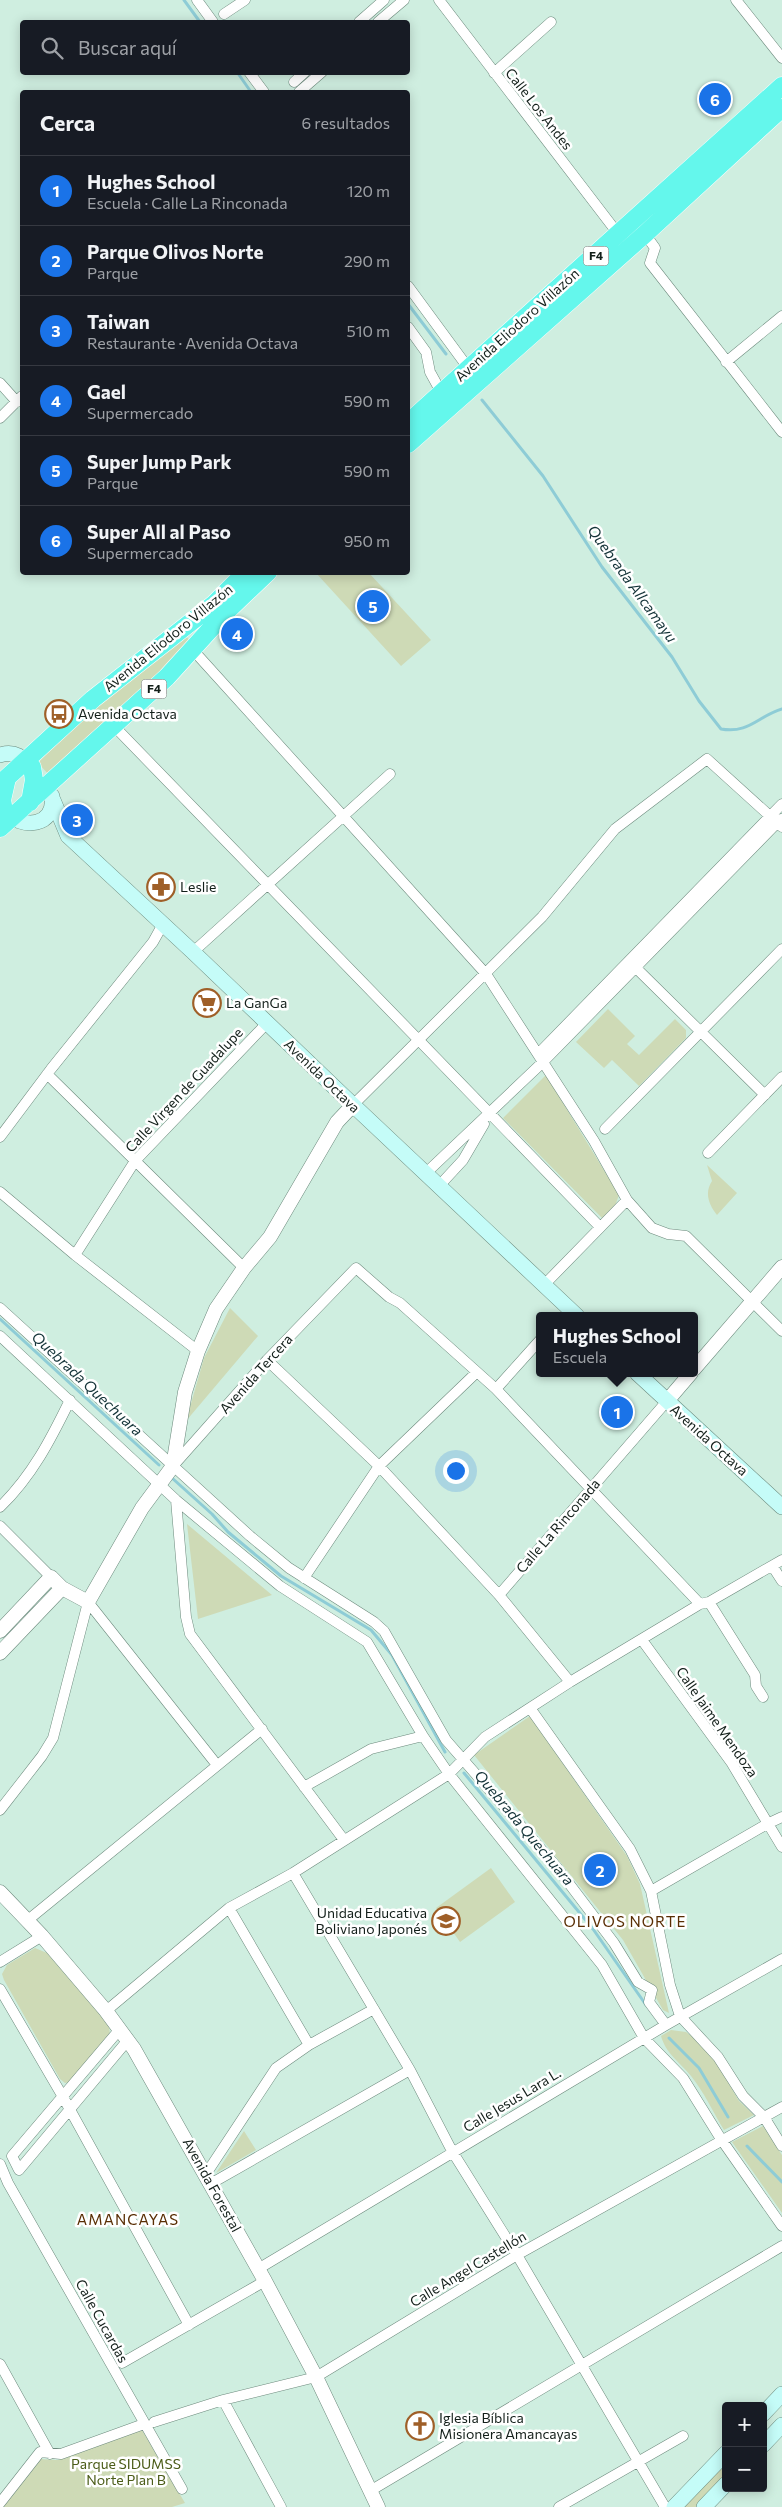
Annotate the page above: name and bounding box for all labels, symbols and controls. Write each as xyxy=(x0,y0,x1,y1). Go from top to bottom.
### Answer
search box xyxy=(20,20,410,75)
icon: search xyxy=(38,34,66,62)
text: Buscar aquí xyxy=(78,36,177,59)
street label: Calle Los Andes xyxy=(502,64,577,153)
pin: 6 xyxy=(699,80,731,118)
text: Cerca xyxy=(40,110,95,135)
text: 6 resultados xyxy=(302,113,390,132)
text: Hughes School xyxy=(87,170,216,193)
text: 1 xyxy=(52,181,60,200)
text: 120 m xyxy=(347,181,390,200)
text: Escuela · Calle La Rinconada xyxy=(87,193,288,212)
text: Parque Olivos Norte xyxy=(87,240,263,263)
road number: F4 xyxy=(584,247,608,266)
text: 2 xyxy=(51,251,61,270)
text: 290 m xyxy=(344,251,390,270)
text: Parque xyxy=(87,263,138,282)
street label: Avenida Eliodoro Villazón xyxy=(451,265,582,385)
text: Taiwan xyxy=(87,310,150,333)
text: 3 xyxy=(51,321,61,340)
text: 510 m xyxy=(347,321,390,340)
text: Restaurante · Avenida Octava xyxy=(87,333,298,352)
text: Gael xyxy=(87,380,126,403)
text: 4 xyxy=(51,391,61,410)
text: 590 m xyxy=(344,391,390,410)
text: Supermercado xyxy=(87,403,193,422)
text: Super Jump Park xyxy=(87,450,231,473)
text: 5 xyxy=(51,461,61,480)
text: 590 m xyxy=(344,461,390,480)
text: Parque xyxy=(87,473,138,492)
text: Super All al Paso xyxy=(87,520,231,543)
water label: Quebrada Allcamayu xyxy=(584,521,682,646)
text: 6 xyxy=(51,531,61,550)
text: 950 m xyxy=(344,531,390,550)
text: Supermercado xyxy=(87,543,193,562)
street label: Avenida Eliodoro Villazón xyxy=(100,580,236,695)
pin: 5 xyxy=(357,587,389,625)
pin: 4 xyxy=(221,615,253,653)
road number: F4 xyxy=(142,680,166,699)
bus stop icon: Avenida Octava xyxy=(44,699,74,729)
place label: Avenida Octava xyxy=(78,705,177,722)
pin: 3 xyxy=(61,801,93,839)
pharmacy icon: Leslie xyxy=(146,872,176,902)
place label: Leslie xyxy=(180,878,216,895)
supermarket icon: La GanGa xyxy=(192,988,222,1018)
place label: La GanGa xyxy=(226,994,287,1011)
street label: Calle Virgen de Guadalupe xyxy=(121,1024,246,1156)
street label: Avenida Octava xyxy=(281,1035,364,1116)
popup xyxy=(536,1312,698,1377)
text: Hughes School xyxy=(553,1324,681,1347)
water label: Quebrada Quechuara xyxy=(29,1327,147,1439)
street label: Avenida Tercera xyxy=(216,1330,296,1417)
text: Escuela xyxy=(553,1347,607,1366)
pin: 1 xyxy=(601,1393,633,1431)
street label: Avenida Octava xyxy=(667,1400,752,1479)
your location xyxy=(443,1458,469,1484)
street label: Calle La Rinconada xyxy=(512,1475,603,1576)
street label: Calle Jaime Mendoza xyxy=(673,1663,762,1780)
water label: Quebrada Quechuara xyxy=(471,1766,578,1889)
pin: 2 xyxy=(584,1851,616,1889)
place label: Unidad Educativa Boliviano Japonés xyxy=(315,1904,427,1937)
school or university icon: Unidad Educativa Boliviano Japonés xyxy=(431,1906,461,1936)
district label: OLIVOS NORTE xyxy=(564,1912,686,1930)
street label: Calle Jesus Lara L. xyxy=(460,2064,564,2135)
street label: Avenida Forestal xyxy=(180,2135,245,2235)
district label: AMANCAYAS xyxy=(77,2210,179,2228)
street label: Calle Angel Castellón xyxy=(407,2227,529,2310)
street label: Calle Cucardas xyxy=(72,2276,132,2365)
map controls xyxy=(722,2402,767,2492)
button: + xyxy=(722,2402,767,2447)
place label: Iglesia Bíblica Misionera Amancayas xyxy=(439,2409,577,2442)
church icon: Iglesia Bíblica Misionera Amancayas xyxy=(405,2411,435,2441)
button: − xyxy=(722,2447,767,2492)
park label: Parque SIDUMSS Norte Plan B xyxy=(71,2455,181,2488)

